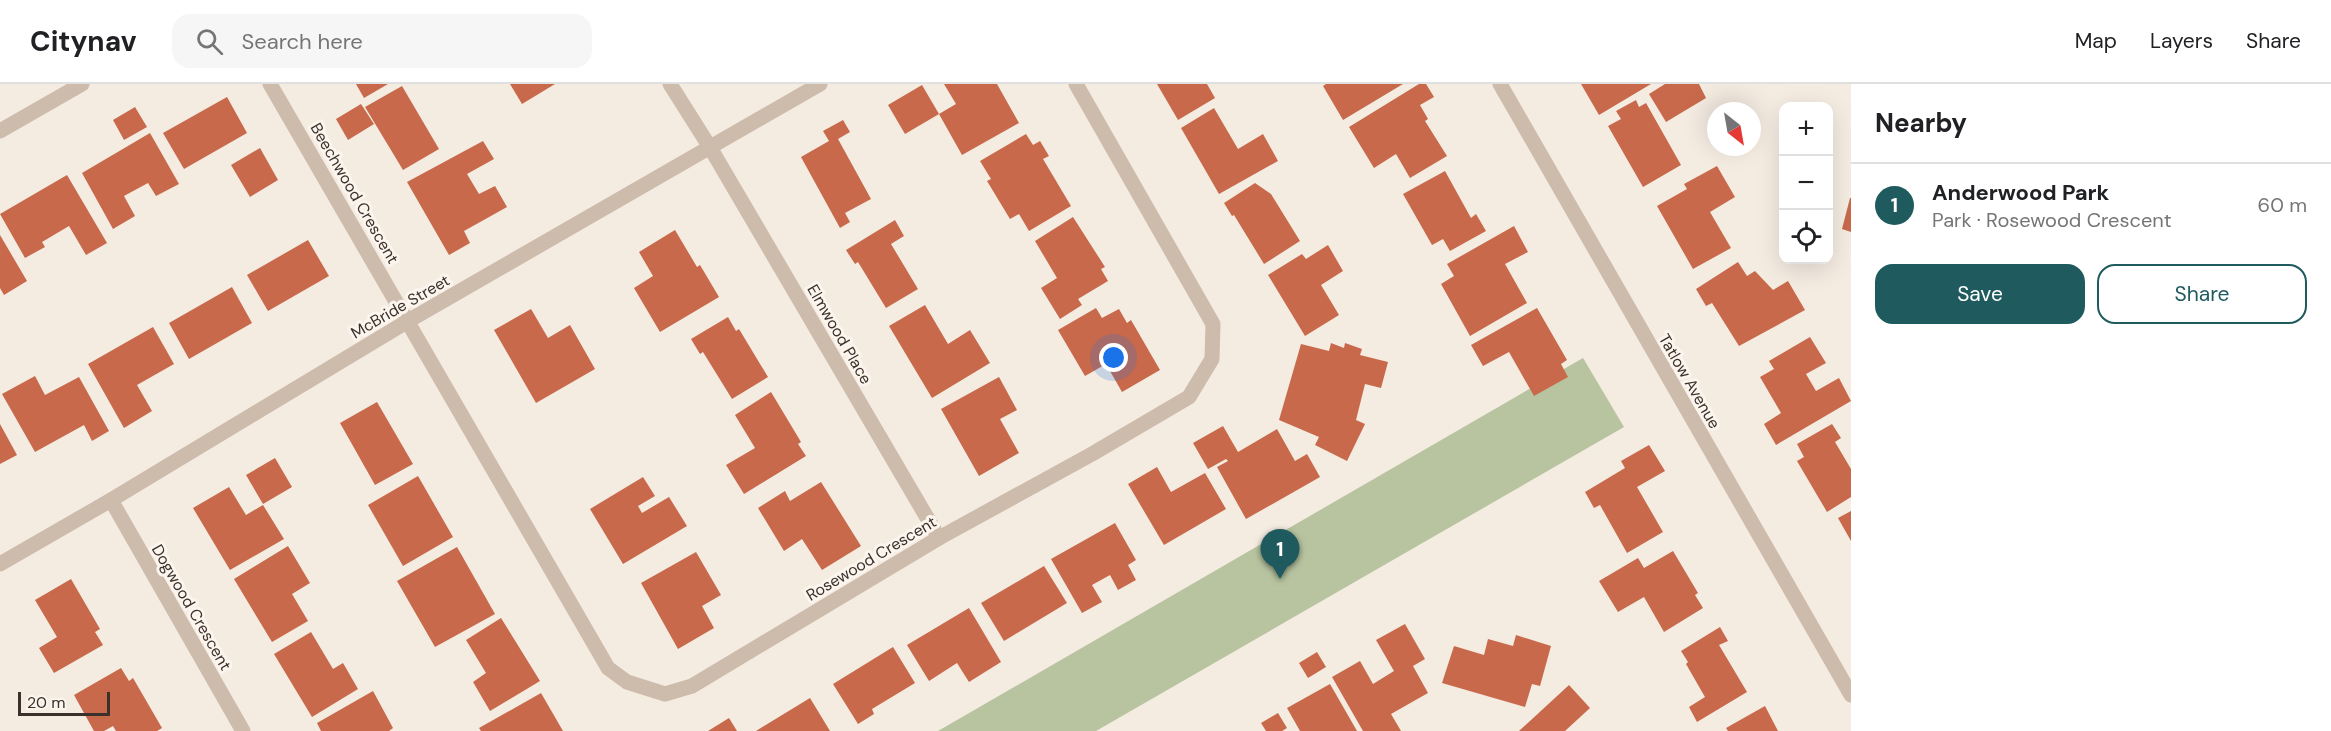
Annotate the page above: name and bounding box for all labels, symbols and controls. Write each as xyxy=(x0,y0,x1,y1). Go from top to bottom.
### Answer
search box xyxy=(172,14,592,68)
text: Citynav xyxy=(30,23,136,60)
icon: search xyxy=(193,25,226,58)
text: Search here xyxy=(241,27,363,56)
text: Map xyxy=(2075,27,2117,55)
text: Layers xyxy=(2150,27,2213,55)
text: Share xyxy=(2246,27,2301,55)
north arrow xyxy=(1707,102,1761,156)
map controls xyxy=(1779,102,1833,264)
button: + xyxy=(1779,102,1833,156)
text: Nearby xyxy=(1875,106,1967,140)
street label: Beechwood Crescent xyxy=(306,119,403,267)
button: − xyxy=(1779,156,1833,210)
text: Anderwood Park xyxy=(1932,178,2109,207)
text: 1 xyxy=(1891,192,1898,218)
text: 60 m xyxy=(2258,192,2307,218)
text: Park · Rosewood Crescent xyxy=(1932,207,2172,233)
button: locate xyxy=(1779,210,1833,264)
button: Save xyxy=(1875,264,2085,324)
button: Share xyxy=(2097,264,2307,324)
street label: McBride Street xyxy=(347,270,453,343)
street label: Elmwood Place xyxy=(803,281,877,388)
street label: Tatlow Avenue xyxy=(1654,330,1725,432)
your location xyxy=(1099,343,1128,372)
street label: Rosewood Crescent xyxy=(802,511,940,606)
pin: 1 xyxy=(1260,530,1300,579)
street label: Dogwood Crescent xyxy=(147,540,236,674)
scale bar xyxy=(18,689,110,716)
text: 20 m xyxy=(27,692,66,713)

